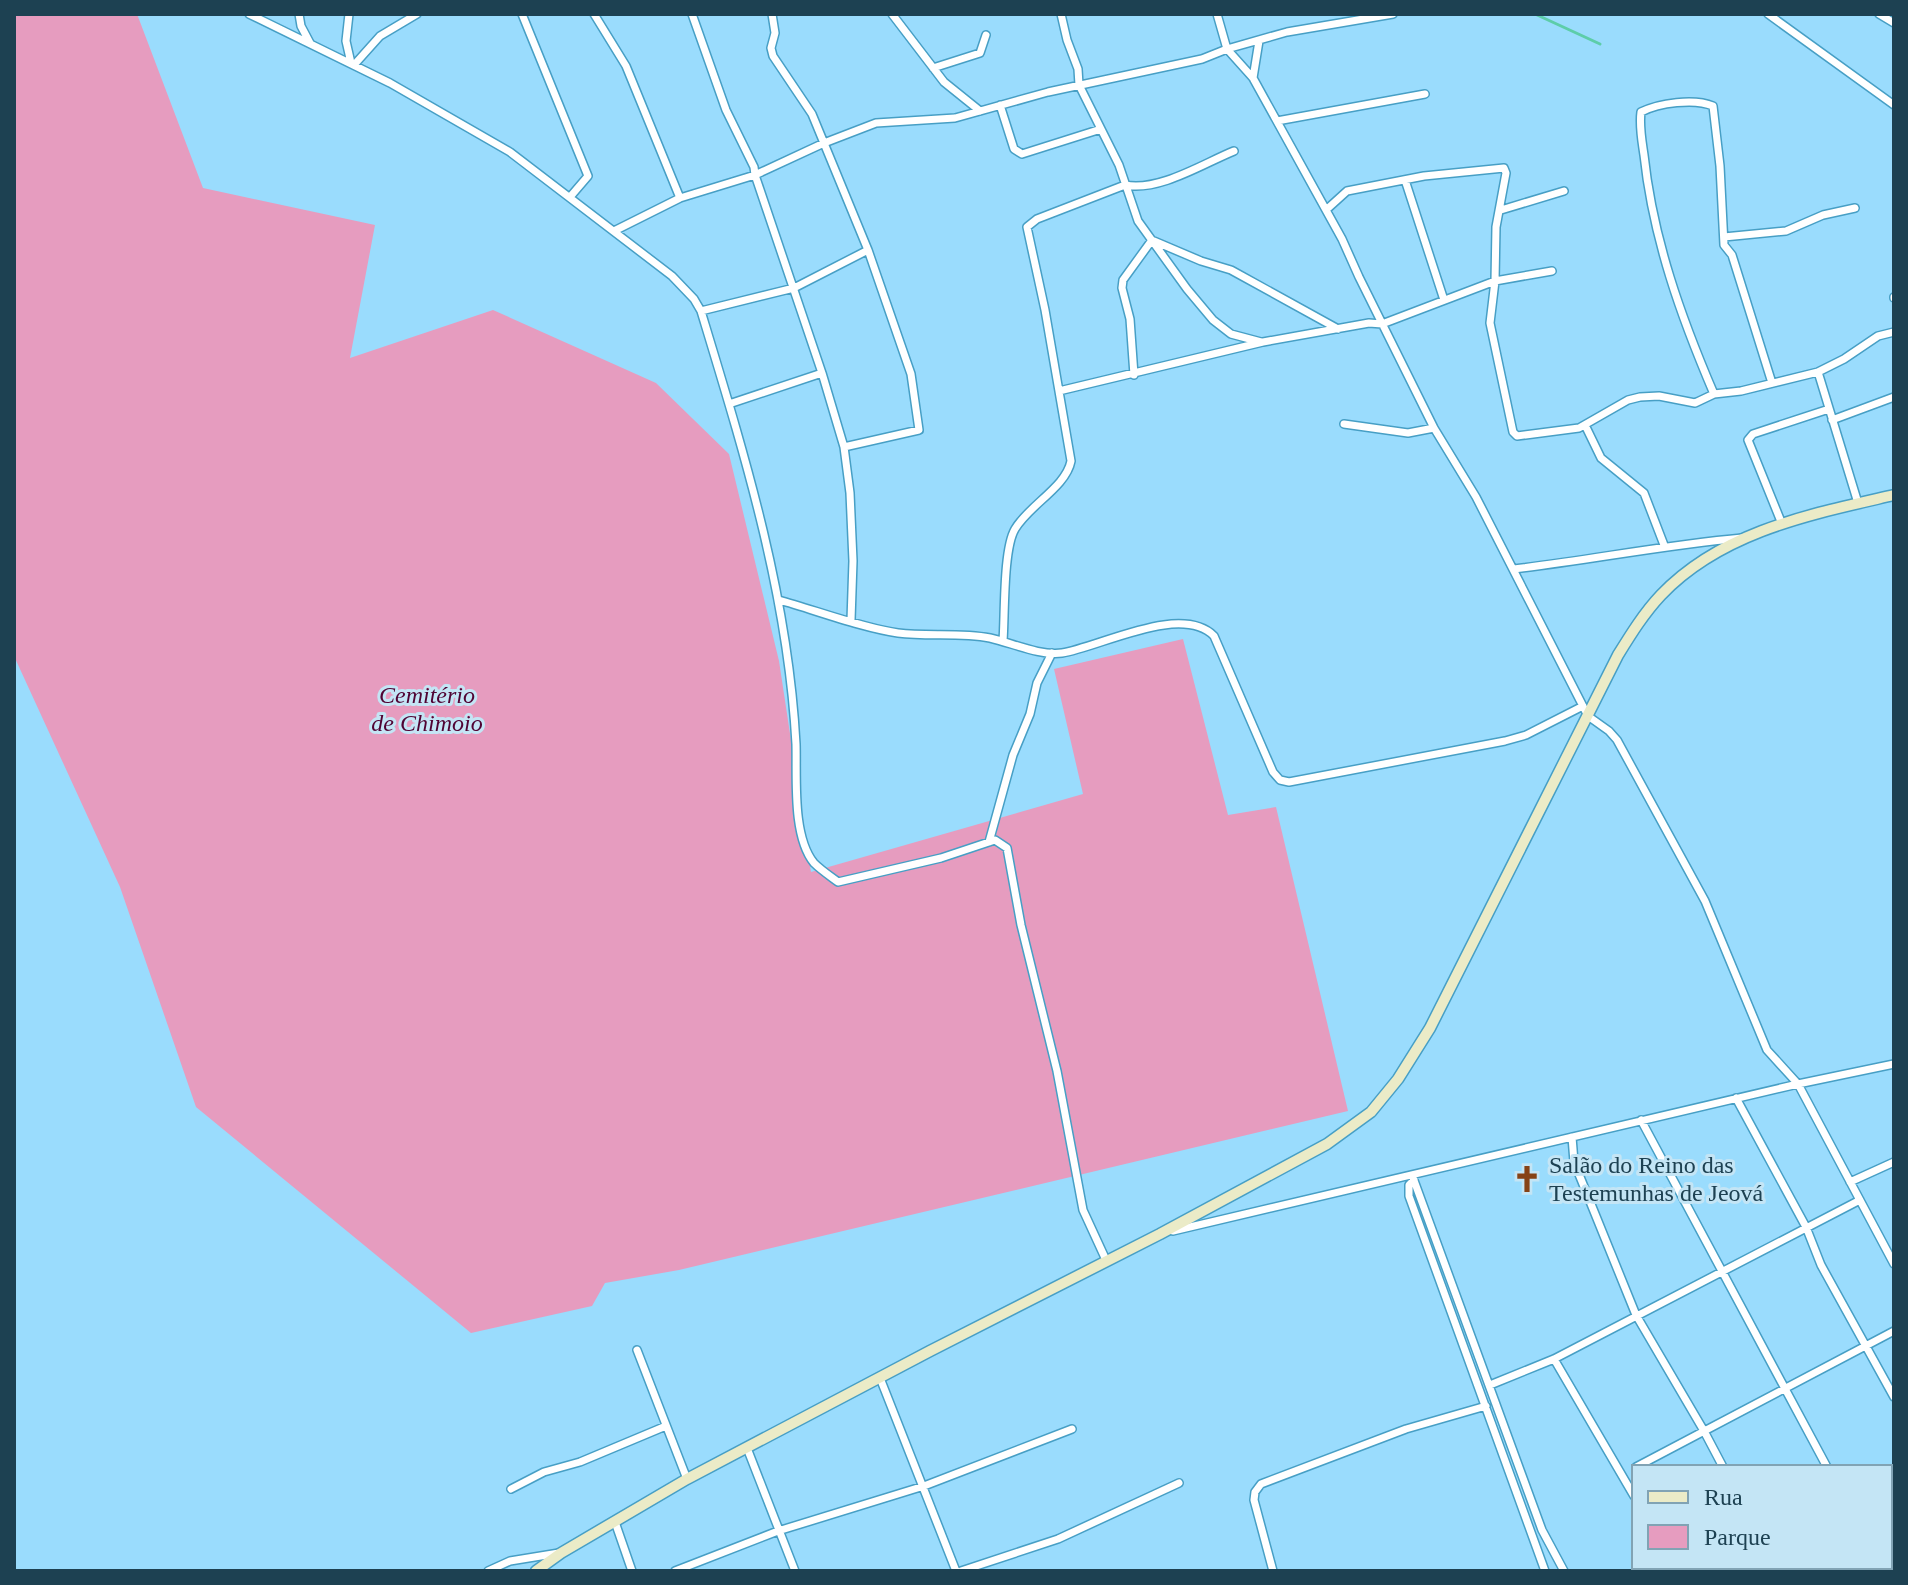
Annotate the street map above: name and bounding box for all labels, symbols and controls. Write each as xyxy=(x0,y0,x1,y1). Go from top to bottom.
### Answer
park label: Cemitério de Chimoio xyxy=(371,682,483,736)
place label: Salão do Reino das Testemunhas de Jeová xyxy=(1549,1152,1764,1206)
church icon: Salão do Reino das Testemunhas de Jeová xyxy=(1512,1164,1542,1194)
legend xyxy=(1632,1465,1892,1569)
text: Rua xyxy=(1704,1484,1743,1510)
text: Parque xyxy=(1704,1524,1771,1550)

